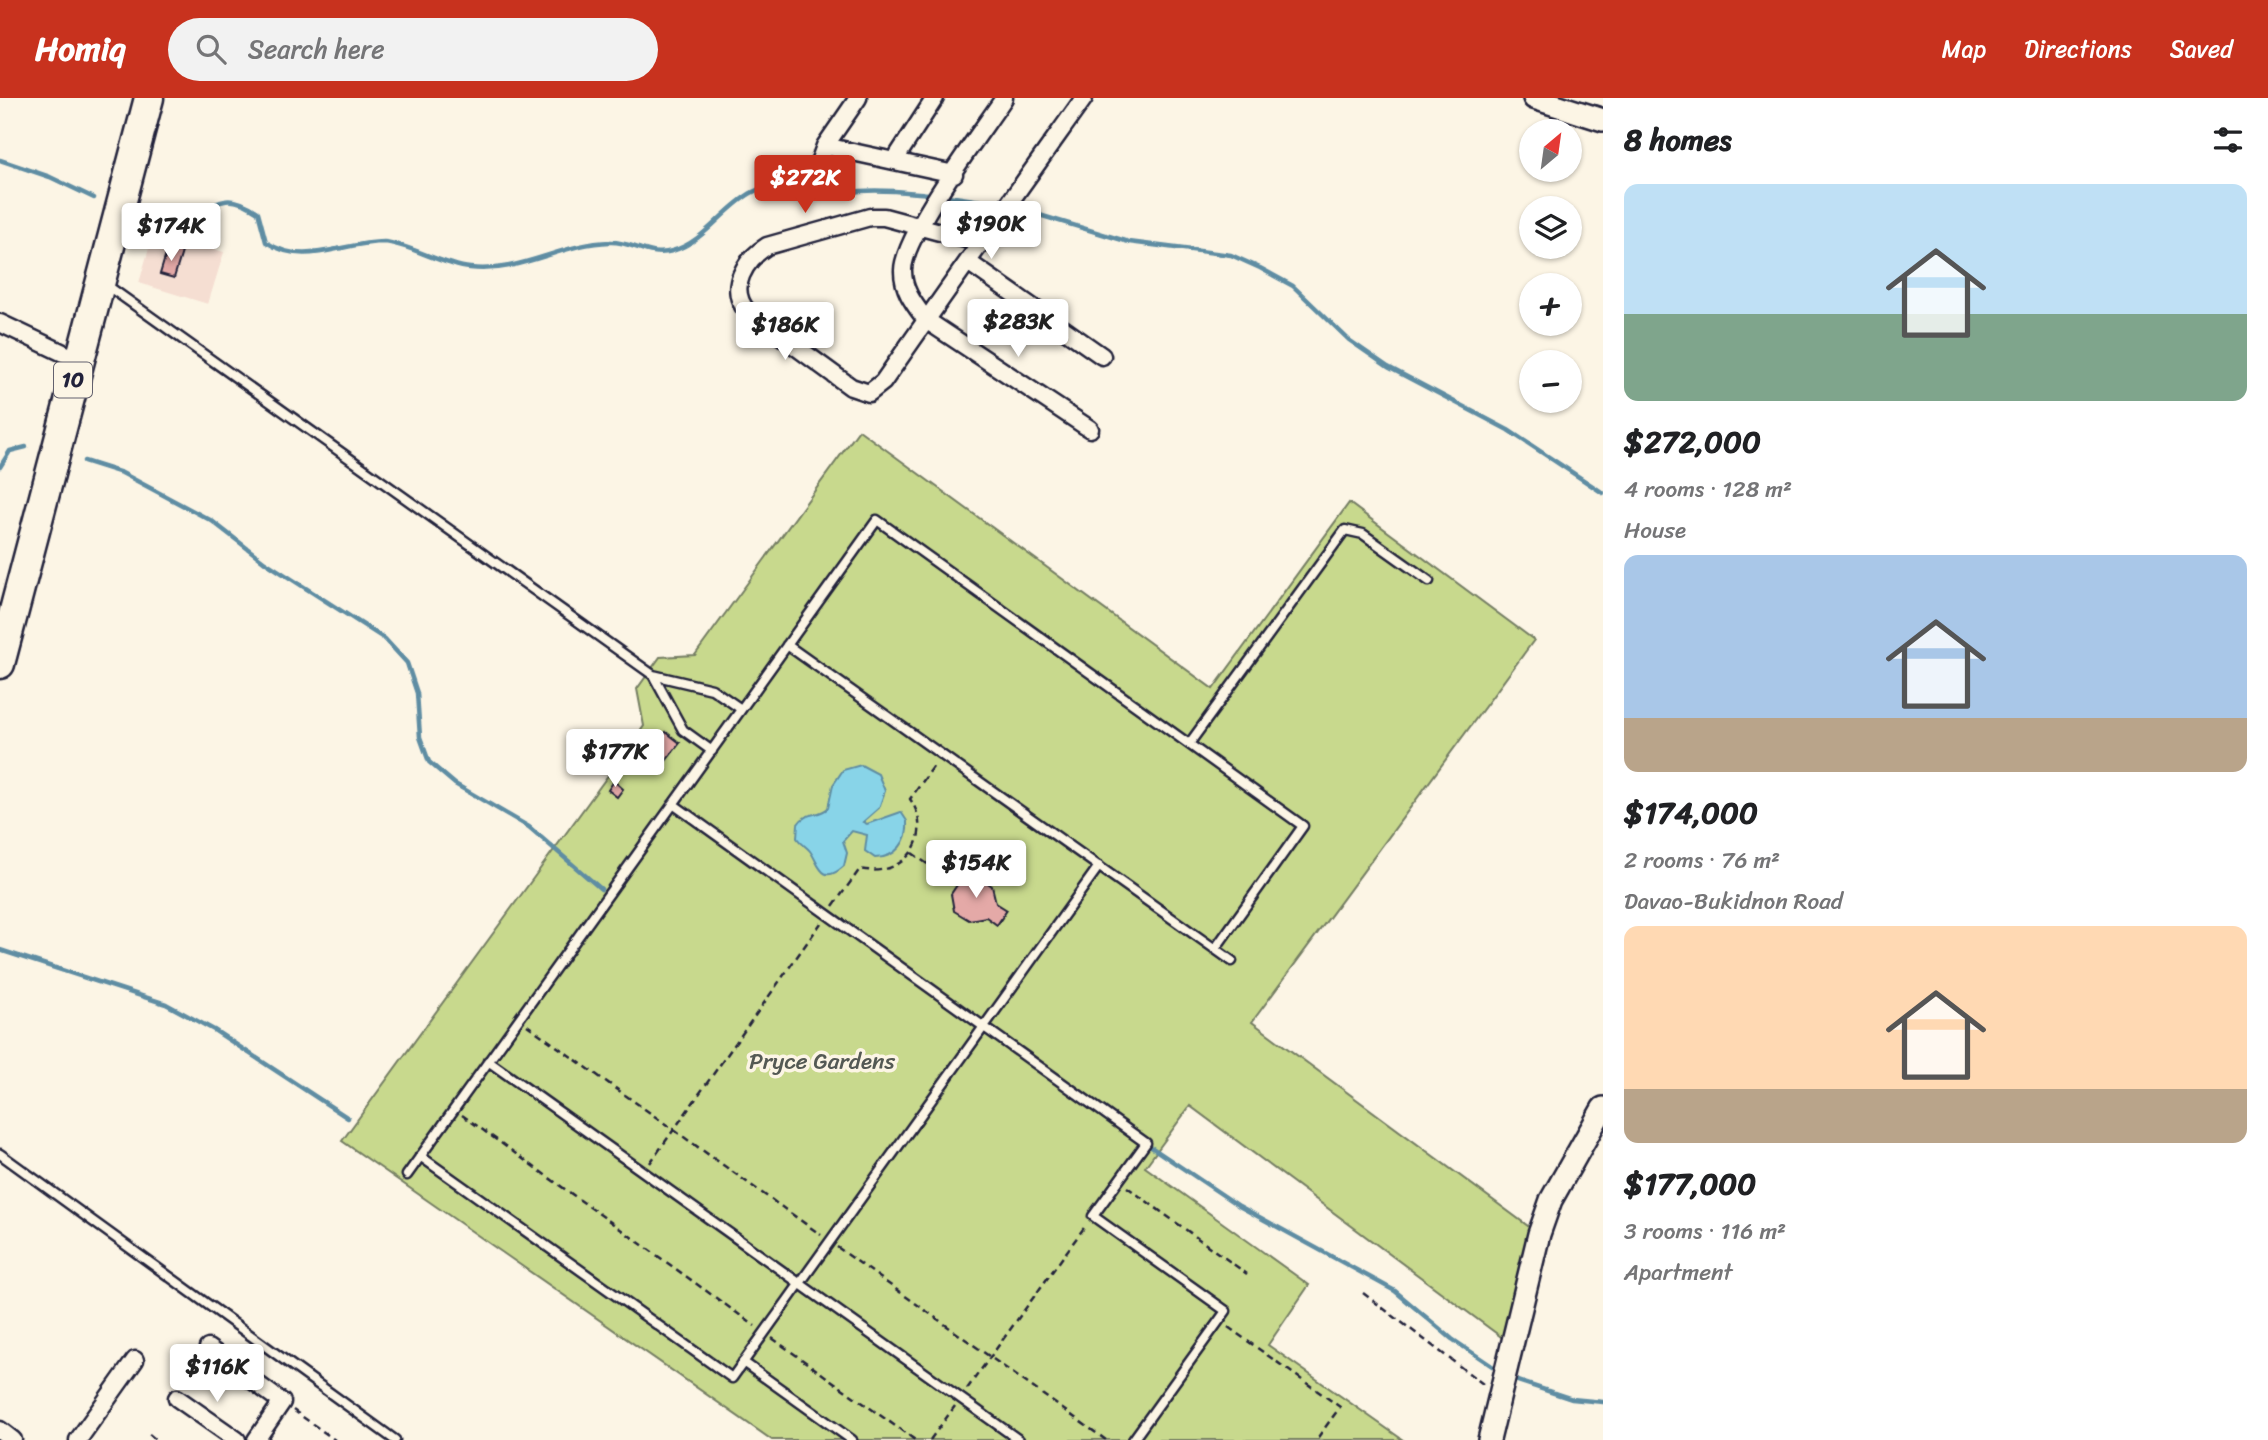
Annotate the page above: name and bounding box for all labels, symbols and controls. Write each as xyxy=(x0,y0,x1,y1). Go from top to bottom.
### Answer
search box xyxy=(168,18,658,81)
text: Homiq xyxy=(35,20,126,78)
text: Search here xyxy=(248,26,385,72)
text: Map xyxy=(1942,28,1986,70)
text: Directions xyxy=(2024,28,2132,70)
text: Saved xyxy=(2170,28,2233,70)
icon: search xyxy=(192,30,230,68)
text: 8 homes xyxy=(1624,113,1732,167)
north arrow xyxy=(1519,119,1582,182)
map controls xyxy=(1519,119,1582,413)
icon: filters xyxy=(2209,121,2247,159)
pin: $272K xyxy=(756,156,854,215)
text: $272K xyxy=(770,157,840,198)
button: layers xyxy=(1519,196,1582,259)
pin: $190K xyxy=(942,202,1040,261)
text: $190K xyxy=(957,203,1025,244)
pin: $174K xyxy=(122,204,220,263)
text: $174K xyxy=(138,205,204,246)
icon: home xyxy=(1873,230,1999,356)
button: + xyxy=(1519,273,1582,336)
pin: $283K xyxy=(969,300,1067,359)
text: $283K xyxy=(983,301,1053,342)
pin: $186K xyxy=(736,302,834,362)
text: $186K xyxy=(752,304,818,345)
button: − xyxy=(1519,350,1582,413)
road number: 10 xyxy=(54,362,92,398)
text: $272,000 xyxy=(1624,415,1761,469)
text: 4 rooms · 128 m² xyxy=(1624,469,1792,510)
text: House xyxy=(1624,510,1686,551)
icon: home xyxy=(1873,601,1999,727)
pin: $177K xyxy=(566,730,664,789)
text: $177K xyxy=(582,731,648,772)
text: $174,000 xyxy=(1624,786,1758,840)
pin: $154K xyxy=(927,840,1025,900)
text: 2 rooms · 76 m² xyxy=(1624,840,1780,881)
text: $154K xyxy=(942,842,1010,883)
text: Davao-Bukidnon Road xyxy=(1624,881,1843,922)
icon: home xyxy=(1873,972,1999,1098)
park label: Pryce Gardens xyxy=(749,1041,896,1082)
text: $177,000 xyxy=(1624,1157,1756,1211)
text: 3 rooms · 116 m² xyxy=(1624,1211,1786,1252)
text: Apartment xyxy=(1624,1252,1733,1293)
pin: $116K xyxy=(168,1344,266,1404)
text: $116K xyxy=(186,1346,248,1387)

